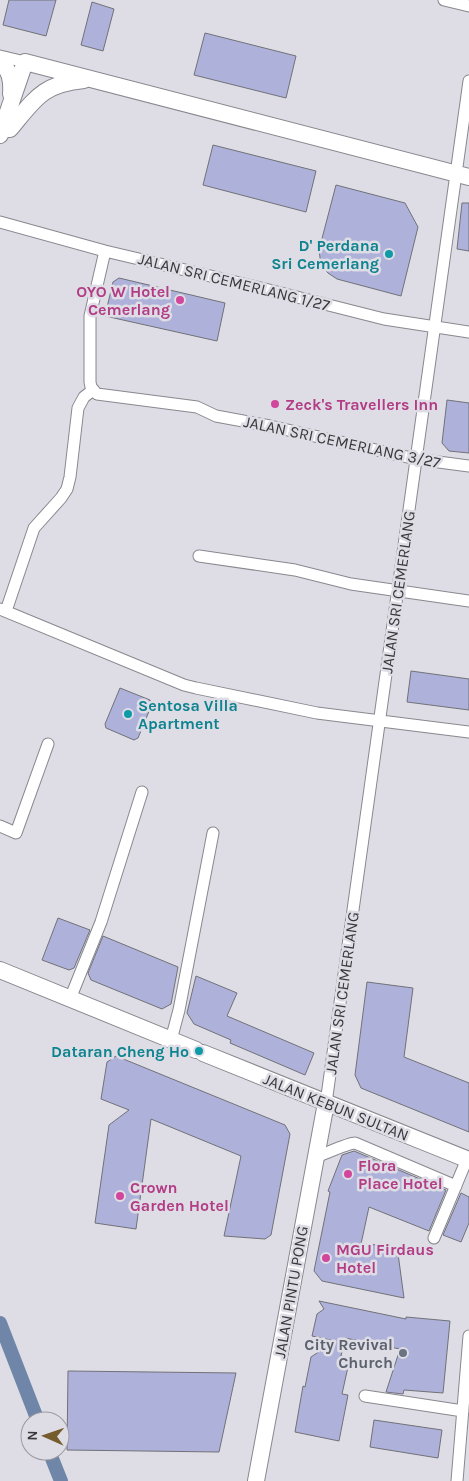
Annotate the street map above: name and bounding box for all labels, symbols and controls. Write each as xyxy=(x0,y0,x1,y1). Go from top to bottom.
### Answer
place label: D' Perdana Sri Cemerlang xyxy=(271,236,379,273)
marker: D' Perdana Sri Cemerlang xyxy=(383,248,395,260)
street label: JALAN SRI CEMERLANG 1/27 xyxy=(136,249,332,315)
place label: OYO W Hotel Cemerlang xyxy=(76,282,170,319)
marker: OYO W Hotel Cemerlang xyxy=(174,294,186,306)
place label: Zeck's Travellers Inn xyxy=(285,395,438,414)
marker: Zeck's Travellers Inn xyxy=(269,398,281,410)
street label: JALAN SRI CEMERLANG 3/27 xyxy=(242,412,443,472)
street label: JALAN SRI CEMERLANG xyxy=(377,510,419,674)
place label: Sentosa Villa Apartment xyxy=(138,696,238,733)
marker: Sentosa Villa Apartment xyxy=(122,708,134,720)
street label: JALAN SRI CEMERLANG xyxy=(321,911,363,1075)
place label: Dataran Cheng Ho xyxy=(51,1042,189,1061)
marker: Dataran Cheng Ho xyxy=(193,1045,205,1057)
street label: JALAN KEBUN SULTAN xyxy=(260,1069,412,1145)
place label: Flora Place Hotel xyxy=(358,1156,443,1193)
marker: Flora Place Hotel xyxy=(342,1168,354,1180)
place label: Crown Garden Hotel xyxy=(130,1178,229,1215)
marker: Crown Garden Hotel xyxy=(114,1190,126,1202)
street label: JALAN PINTU PONG xyxy=(270,1224,312,1360)
place label: MGU Firdaus Hotel xyxy=(336,1240,434,1277)
marker: MGU Firdaus Hotel xyxy=(320,1252,332,1264)
place label: City Revival Church xyxy=(304,1335,393,1372)
marker: City Revival Church xyxy=(397,1347,409,1359)
north arrow xyxy=(20,1411,70,1461)
text: N xyxy=(24,1430,41,1441)

